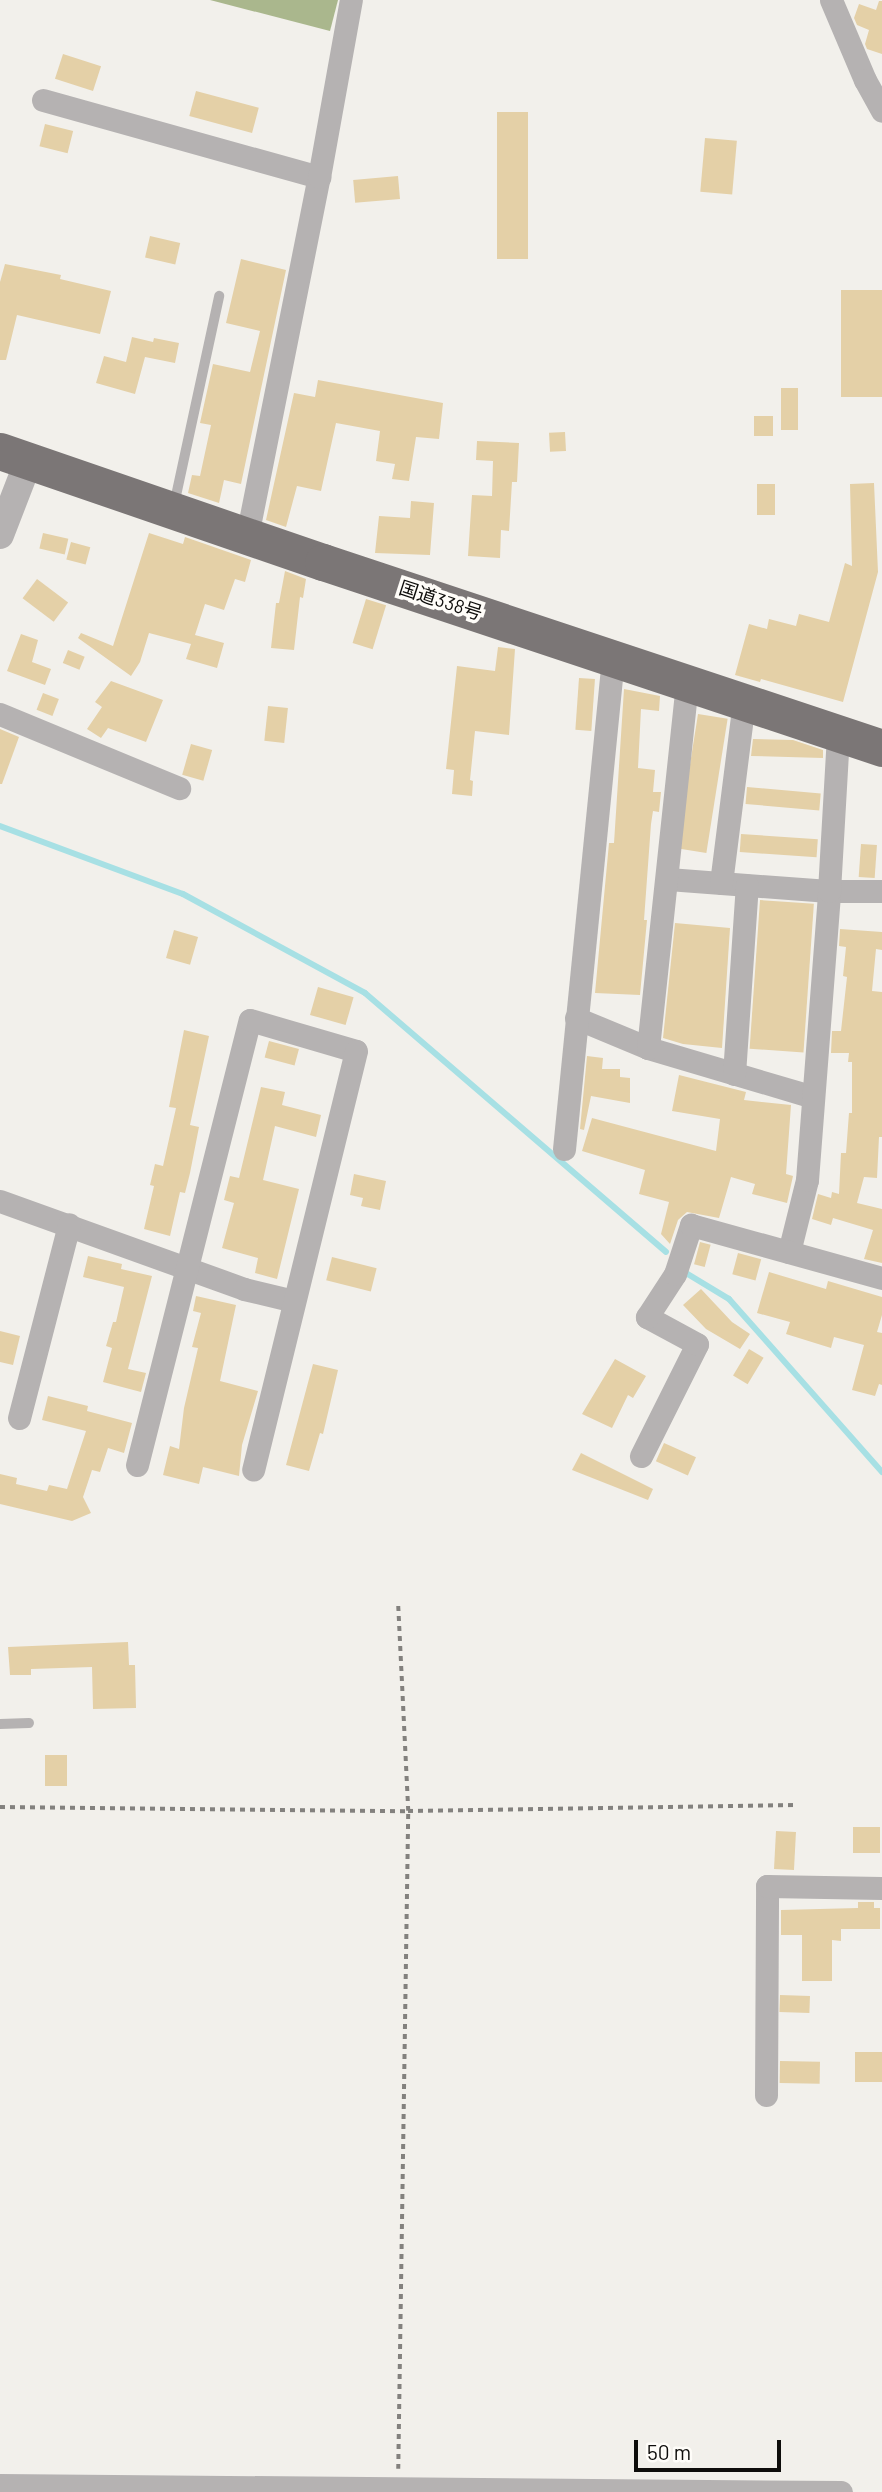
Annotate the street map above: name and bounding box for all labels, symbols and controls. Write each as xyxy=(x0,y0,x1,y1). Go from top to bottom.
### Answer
street label: 国道338号 xyxy=(396,576,486,624)
scale bar xyxy=(637,2426,784,2470)
text: 50 m xyxy=(647,2439,691,2464)

